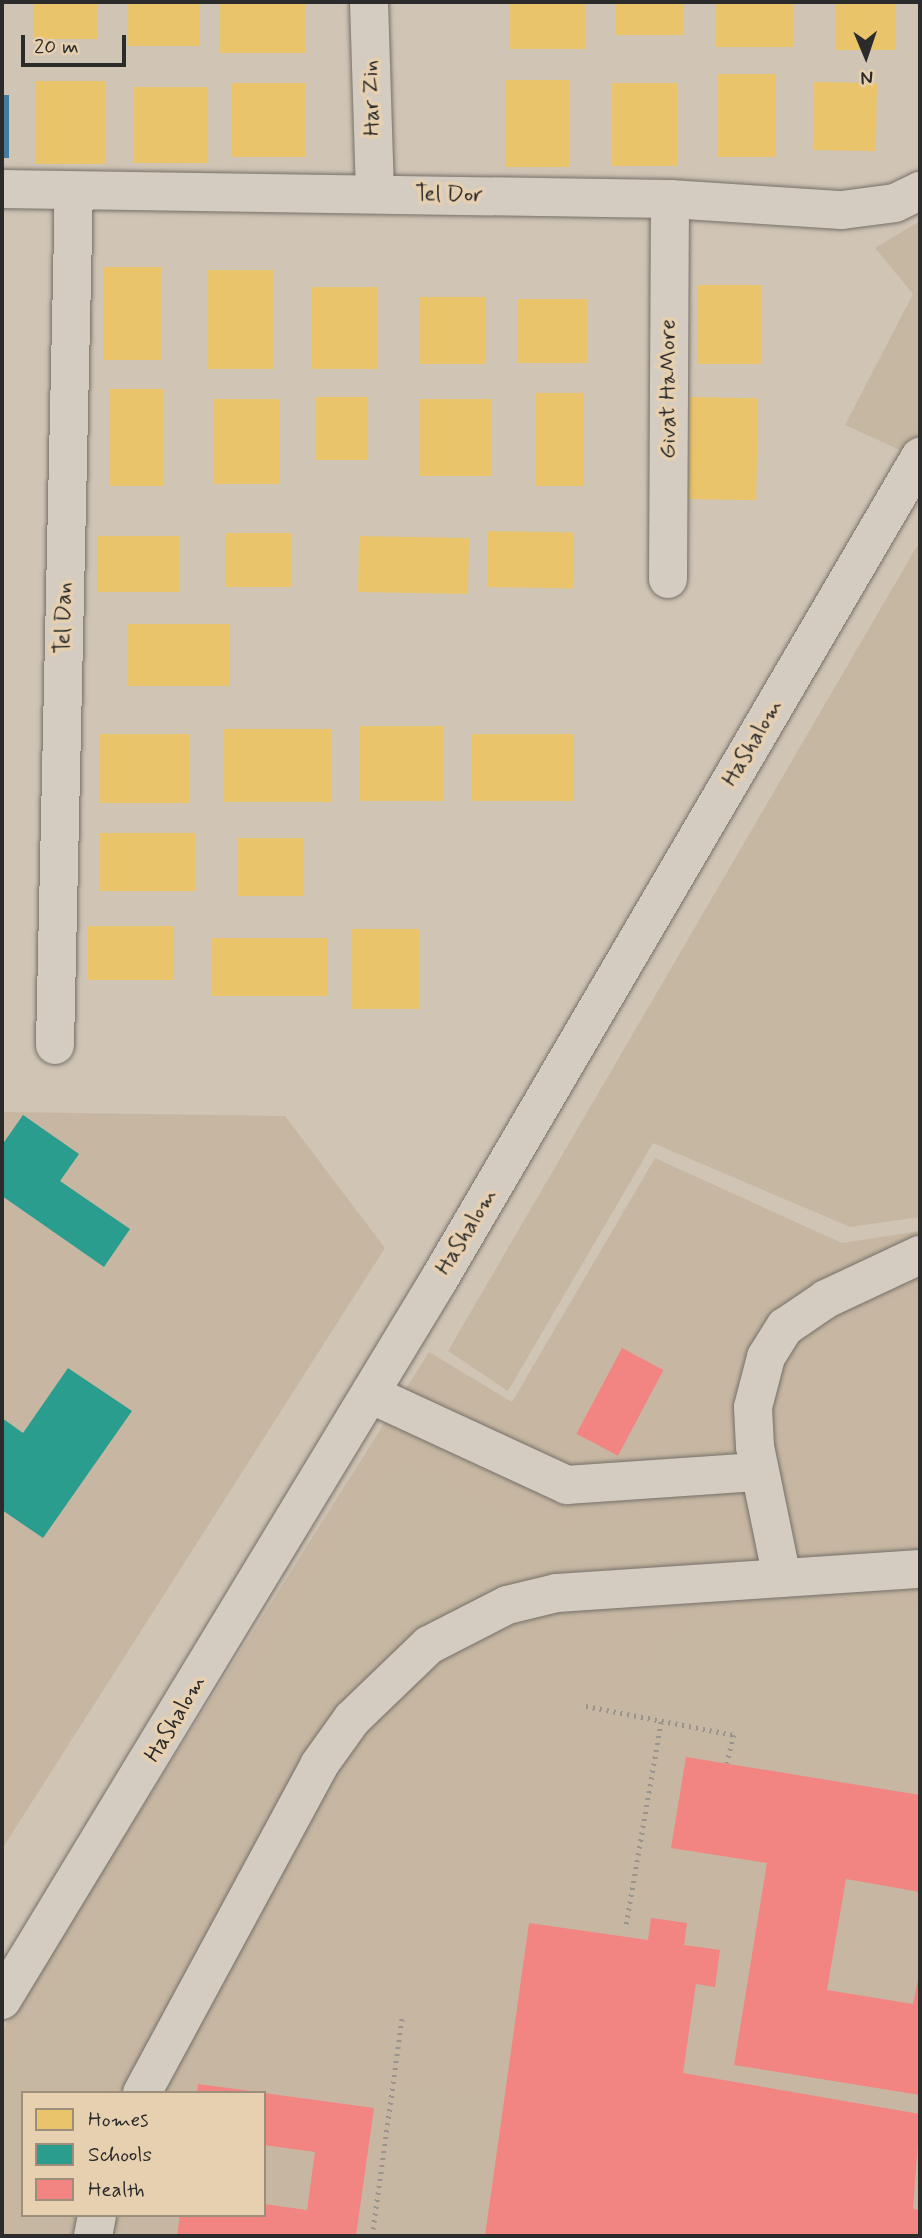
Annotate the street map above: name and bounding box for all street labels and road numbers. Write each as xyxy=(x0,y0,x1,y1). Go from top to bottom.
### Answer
street label: Har Zin xyxy=(357,59,387,137)
street label: Tel Dor xyxy=(415,181,483,209)
street label: Givat HaMore xyxy=(655,321,683,457)
street label: Tel Dan xyxy=(50,581,78,655)
street label: HaShalom xyxy=(717,694,789,792)
street label: HaShalom xyxy=(430,1183,504,1281)
street label: HaShalom xyxy=(139,1670,213,1768)

